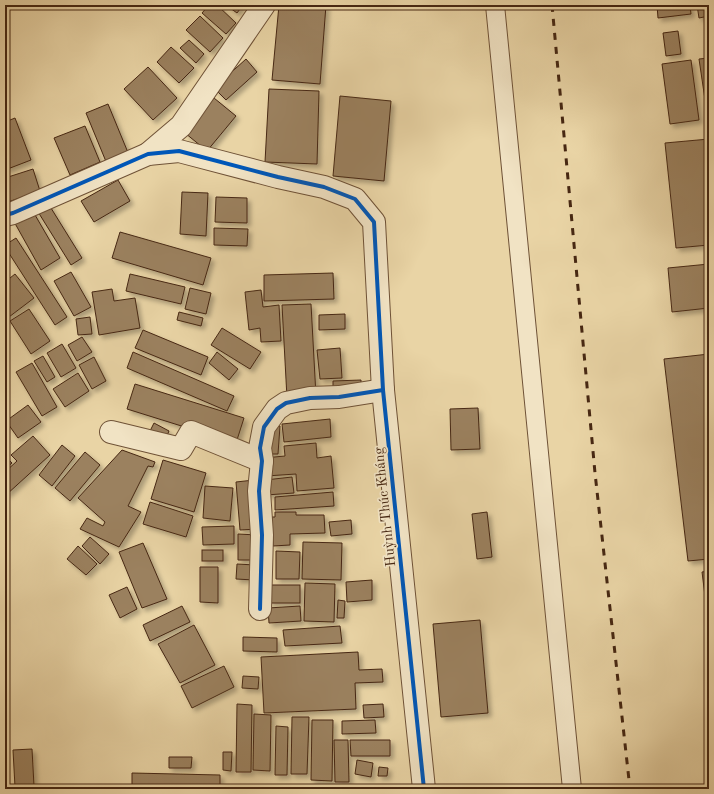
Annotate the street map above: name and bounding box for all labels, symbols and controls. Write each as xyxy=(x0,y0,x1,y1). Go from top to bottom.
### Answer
street label: Huỳnh Thúc Kháng xyxy=(372,446,398,567)

